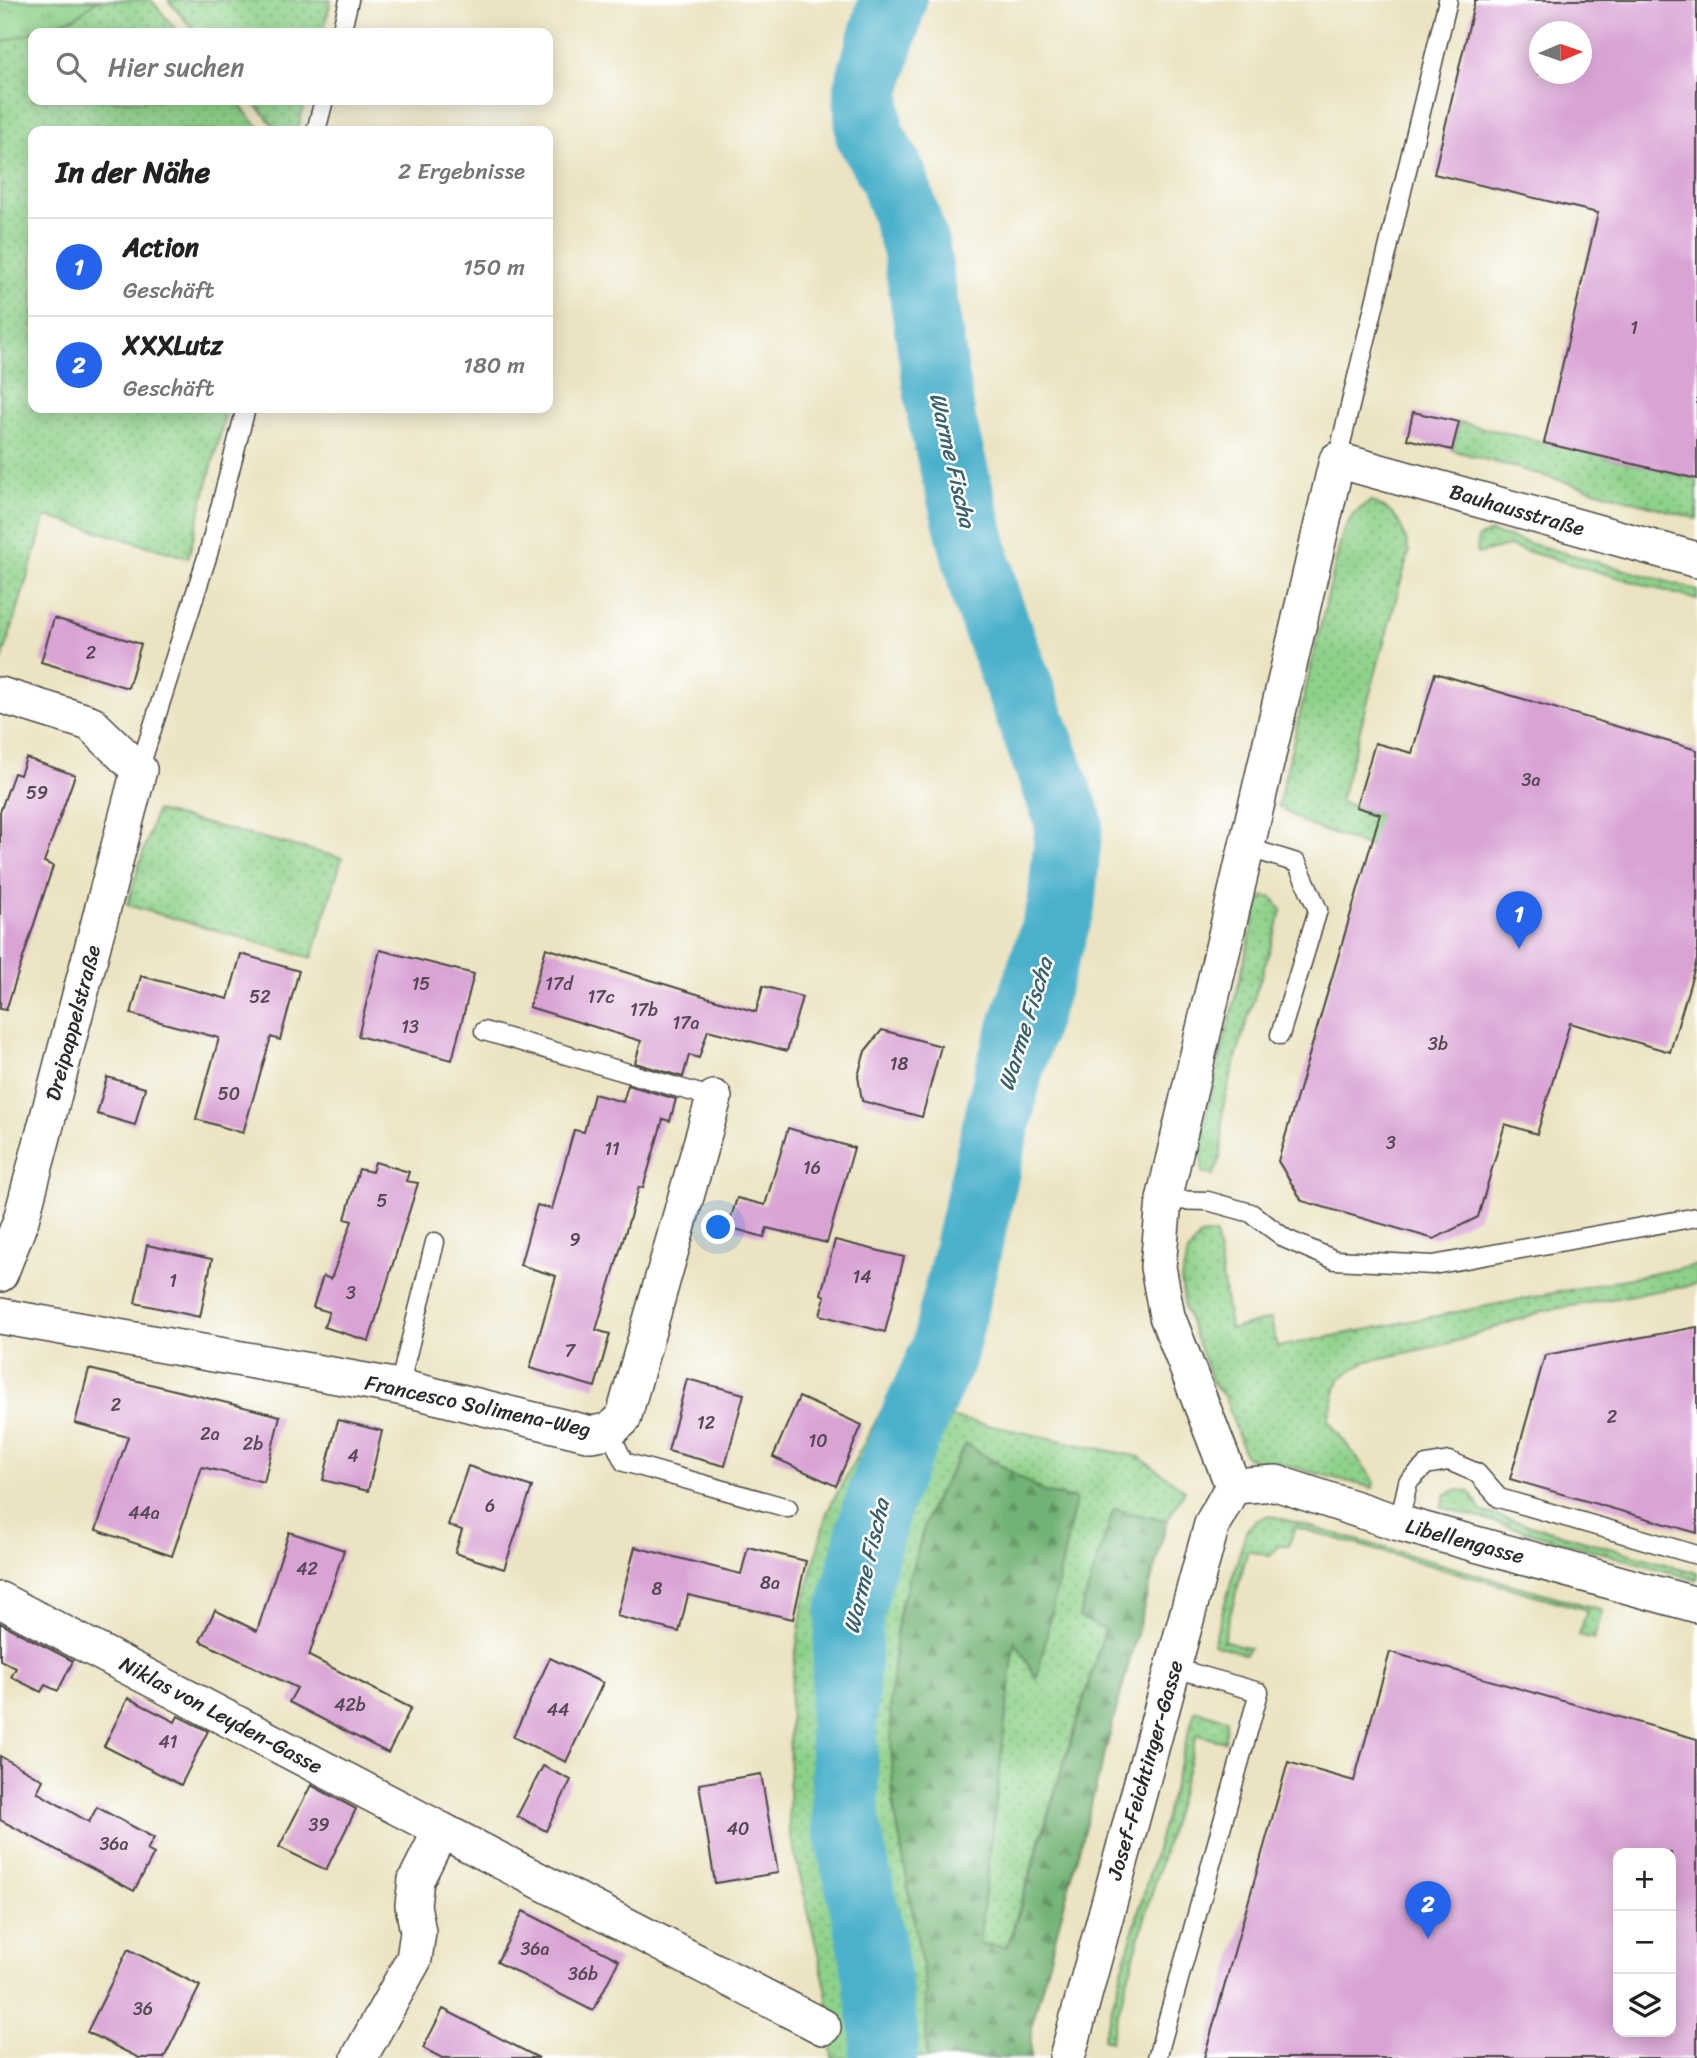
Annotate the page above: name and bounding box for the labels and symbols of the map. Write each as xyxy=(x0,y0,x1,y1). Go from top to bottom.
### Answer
north arrow xyxy=(1529,21,1592,84)
house number: 1 xyxy=(1630,312,1638,344)
water label: Warme Fischa xyxy=(917,388,989,534)
street label: Bauhausstraße xyxy=(1445,473,1589,547)
house number: 2 xyxy=(86,637,96,669)
house number: 3a xyxy=(1522,764,1540,796)
house number: 59 xyxy=(26,777,48,809)
pin: 1 xyxy=(1496,891,1542,949)
street label: Dreipappelstraße xyxy=(34,941,112,1105)
water label: Warme Fischa xyxy=(986,950,1066,1096)
house number: 15 xyxy=(412,968,430,1000)
house number: 17d xyxy=(545,968,574,1000)
house number: 52 xyxy=(249,981,271,1013)
house number: 17c xyxy=(588,981,615,1013)
house number: 17b xyxy=(630,994,658,1026)
house number: 17a xyxy=(672,1007,700,1039)
house number: 13 xyxy=(401,1011,419,1043)
house number: 3b xyxy=(1428,1028,1448,1060)
house number: 18 xyxy=(890,1048,908,1080)
house number: 50 xyxy=(218,1078,240,1110)
house number: 3 xyxy=(1386,1127,1396,1159)
house number: 11 xyxy=(604,1133,620,1165)
house number: 16 xyxy=(803,1152,821,1184)
house number: 5 xyxy=(377,1185,388,1217)
your location xyxy=(701,1210,735,1244)
house number: 9 xyxy=(569,1224,581,1256)
house number: 14 xyxy=(853,1261,871,1293)
house number: 1 xyxy=(169,1265,177,1297)
house number: 3 xyxy=(346,1277,356,1309)
house number: 7 xyxy=(565,1335,577,1367)
street label: Francesco Solimena-Weg xyxy=(361,1363,595,1449)
house number: 2 xyxy=(111,1389,121,1421)
house number: 2 xyxy=(1607,1401,1617,1433)
house number: 12 xyxy=(697,1407,715,1439)
house number: 2a xyxy=(200,1418,220,1450)
house number: 10 xyxy=(808,1425,828,1457)
house number: 2b xyxy=(243,1428,263,1460)
house number: 4 xyxy=(347,1440,359,1472)
house number: 6 xyxy=(485,1490,495,1522)
water label: Warme Fischa xyxy=(831,1492,902,1638)
house number: 44a xyxy=(128,1497,160,1529)
street label: Libellengasse xyxy=(1401,1507,1529,1575)
house number: 42 xyxy=(296,1553,318,1585)
house number: 8a xyxy=(760,1567,780,1599)
house number: 8 xyxy=(652,1573,663,1605)
street label: Niklas von Leyden-Gasse xyxy=(112,1645,330,1785)
street label: Josef-Feichtinger-Gasse xyxy=(1095,1656,1195,1885)
house number: 42b xyxy=(334,1689,366,1721)
house number: 44 xyxy=(547,1694,569,1726)
house number: 41 xyxy=(159,1726,178,1758)
house number: 39 xyxy=(309,1809,329,1841)
house number: 40 xyxy=(727,1813,749,1845)
house number: 36a xyxy=(99,1828,129,1860)
pin: 2 xyxy=(1405,1881,1451,1939)
house number: 36a xyxy=(520,1933,550,1965)
house number: 36b xyxy=(568,1958,598,1990)
house number: 36 xyxy=(133,1993,153,2025)

